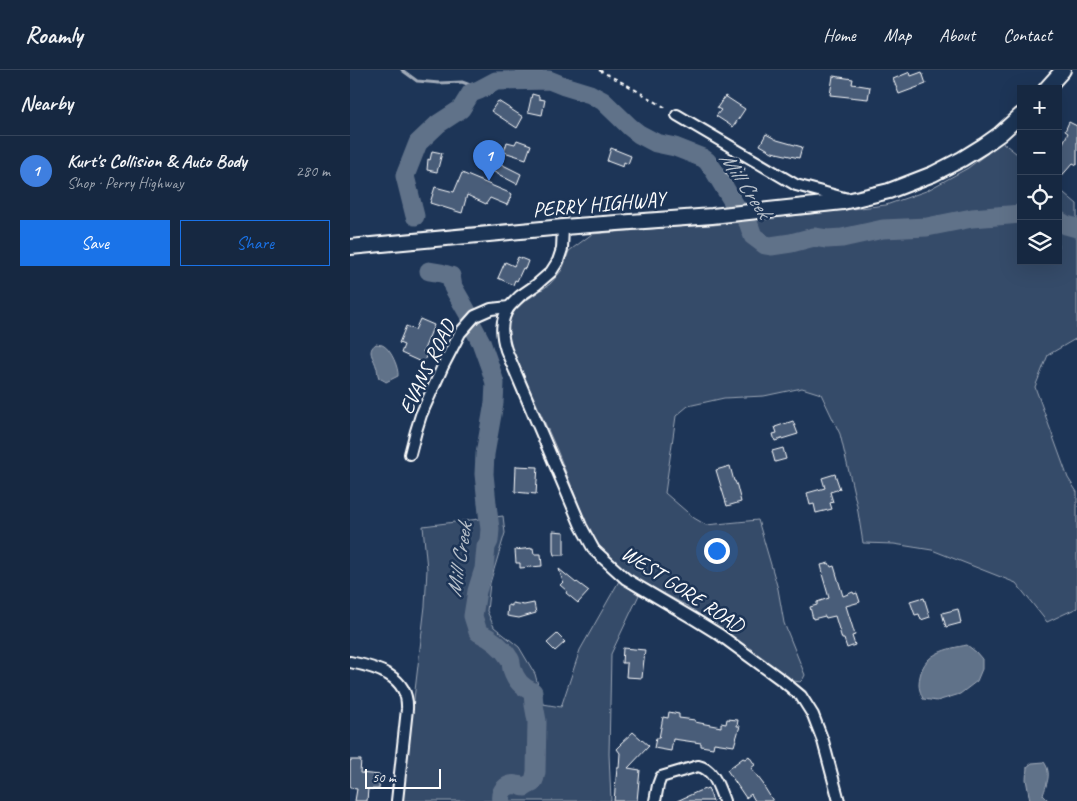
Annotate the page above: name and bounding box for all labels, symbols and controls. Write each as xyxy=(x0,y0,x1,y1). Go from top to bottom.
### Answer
text: Roamly xyxy=(25,20,82,50)
text: Home xyxy=(823,24,856,46)
text: Map xyxy=(884,24,911,46)
text: About xyxy=(939,24,975,46)
text: Contact xyxy=(1003,24,1052,46)
map controls xyxy=(1017,85,1062,265)
button: + xyxy=(1017,85,1062,130)
text: Nearby xyxy=(20,90,73,116)
button: − xyxy=(1017,130,1062,175)
pin: 1 xyxy=(473,140,505,181)
water label: Mill Creek xyxy=(713,146,780,226)
text: Kurt's Collision & Auto Body xyxy=(67,149,247,173)
text: 1 xyxy=(32,161,40,181)
text: 280 m xyxy=(296,161,330,181)
text: Shop · Perry Highway xyxy=(67,173,183,193)
button: locate xyxy=(1017,175,1062,220)
street label: PERRY HIGHWAY xyxy=(531,185,670,223)
button: Save xyxy=(20,220,170,266)
button: Share xyxy=(180,220,330,266)
button: layers xyxy=(1017,220,1062,265)
street label: EVANS ROAD xyxy=(393,314,462,419)
water label: Mill Creek xyxy=(439,518,479,599)
your location xyxy=(704,538,730,564)
street label: WEST GORE ROAD xyxy=(617,540,751,639)
scale bar xyxy=(365,766,441,789)
text: 50 m xyxy=(372,769,396,786)

